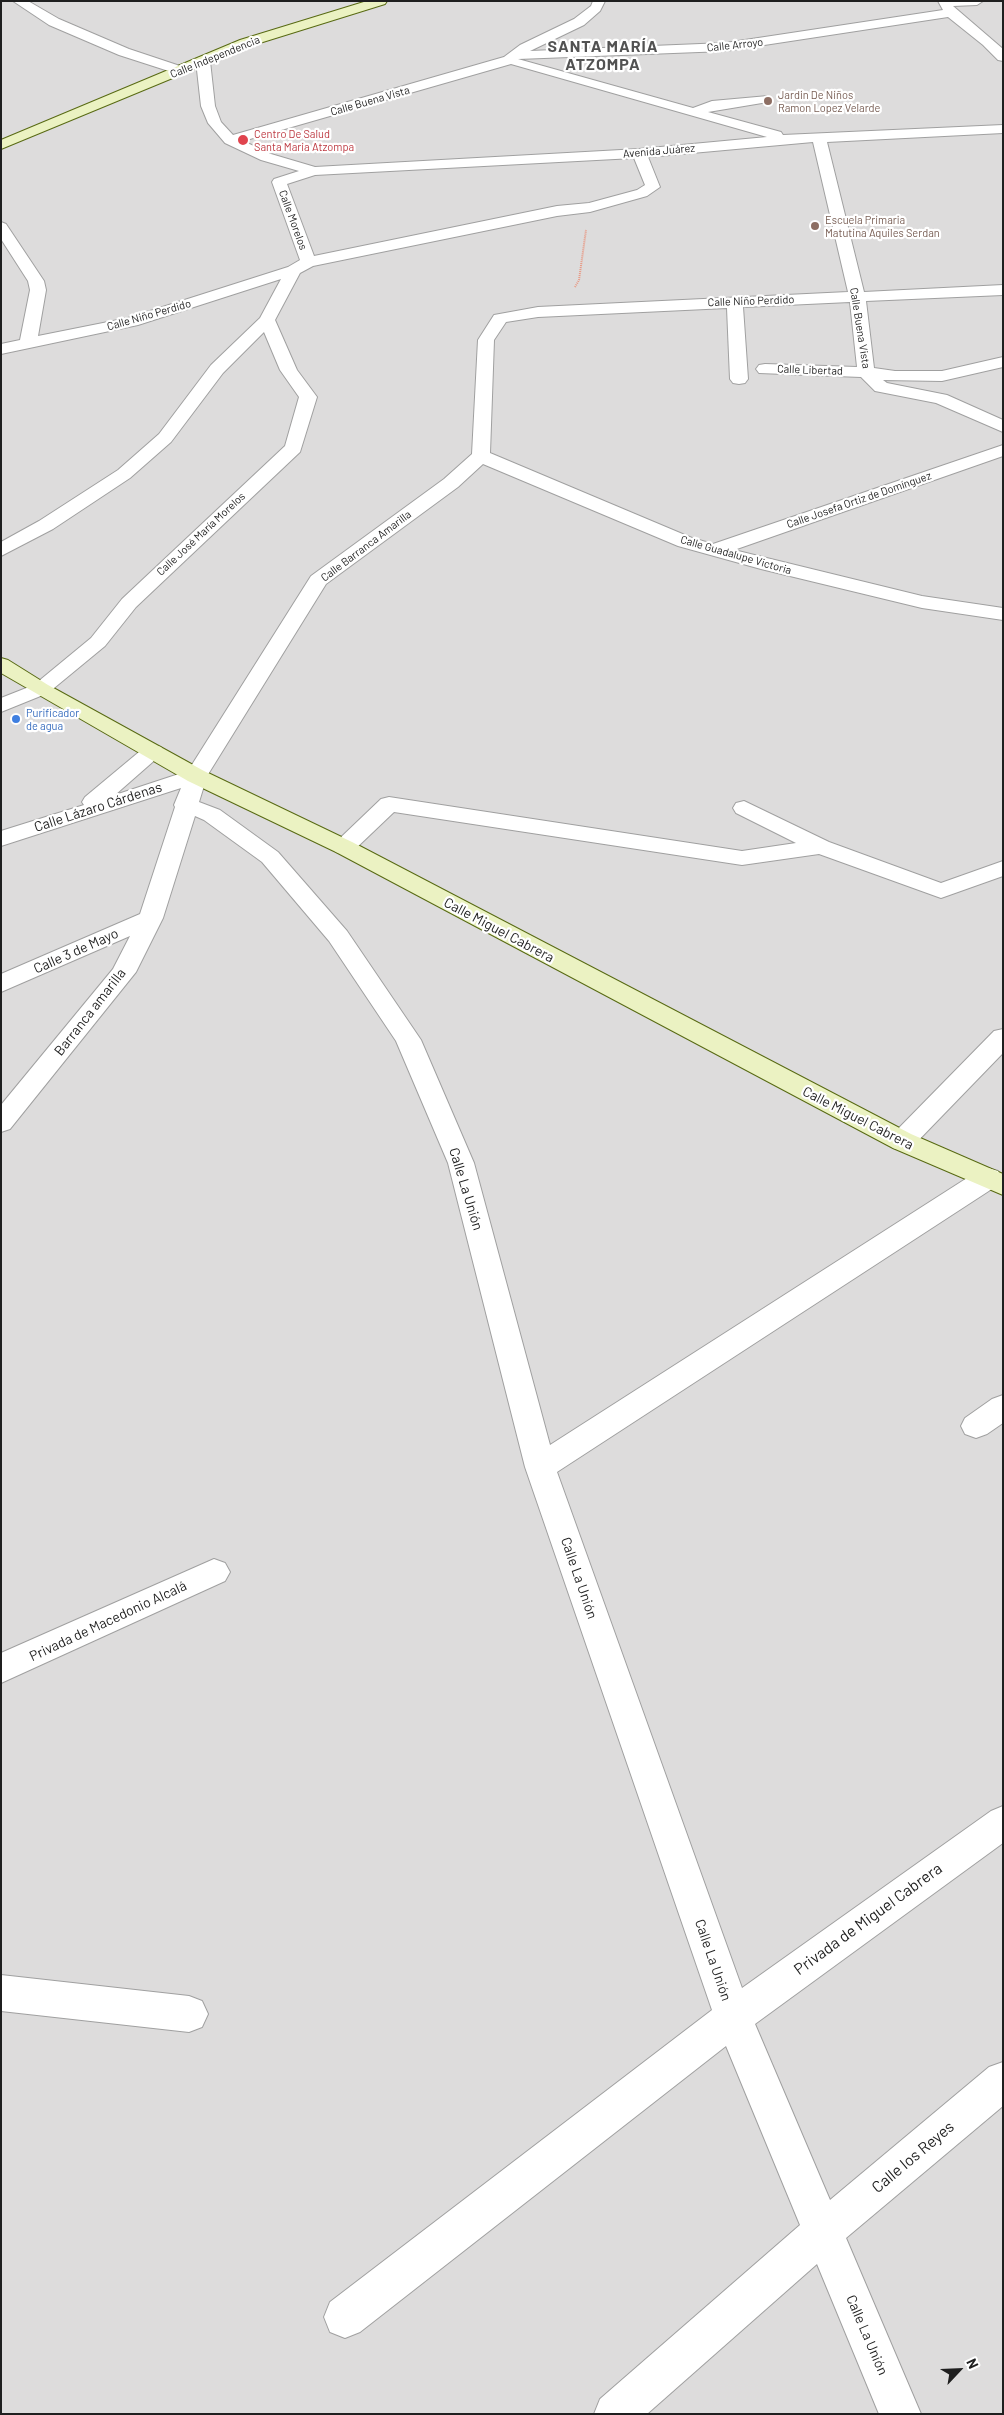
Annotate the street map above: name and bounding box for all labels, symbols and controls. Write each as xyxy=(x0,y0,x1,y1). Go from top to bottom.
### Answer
street label: Calle Independencia xyxy=(168,33,262,81)
street label: Calle Arroyo xyxy=(706,35,764,55)
district label: SANTA MARÍA ATZOMPA xyxy=(546,37,660,75)
street label: Calle Buena Vista xyxy=(329,83,411,119)
place label: Jardin De Niños Ramon Lopez Velarde xyxy=(778,88,880,114)
marker: Jardin De Niños Ramon Lopez Velarde xyxy=(762,95,774,107)
place label: Centro De Salud Santa Maria Atzompa xyxy=(254,127,354,153)
marker: Centro De Salud Santa Maria Atzompa xyxy=(236,133,250,147)
street label: Avenida Juárez xyxy=(622,141,696,161)
street label: Calle Morelos xyxy=(276,188,310,252)
place label: Escuela Primaria Matutina Aquiles Serdan xyxy=(825,213,940,239)
marker: Escuela Primaria Matutina Aquiles Serdan xyxy=(809,220,821,232)
street label: Calle Buena Vista xyxy=(847,287,873,369)
street label: Calle Niño Perdido xyxy=(707,293,795,309)
street label: Calle Niño Perdido xyxy=(106,297,192,333)
street label: Calle Libertad xyxy=(777,362,843,378)
street label: Calle Josefa Ortiz de Domínguez xyxy=(785,469,933,531)
street label: Calle José María Morelos xyxy=(154,490,248,578)
street label: Calle Barranca Amarilla xyxy=(318,508,414,584)
street label: Calle Guadalupe Victoria xyxy=(679,533,793,577)
place label: Purificador de agua xyxy=(26,706,79,732)
marker: Purificador de agua xyxy=(10,713,22,725)
street label: Calle Lázaro Cárdenas xyxy=(32,778,164,836)
street label: Calle Miguel Cabrera xyxy=(441,894,557,966)
street label: Calle 3 de Mayo xyxy=(31,925,121,977)
street label: Barranca amarilla xyxy=(51,965,129,1059)
street label: Calle Miguel Cabrera xyxy=(800,1083,916,1153)
street label: Calle La Unión xyxy=(445,1146,487,1232)
street label: Calle La Unión xyxy=(557,1535,601,1621)
street label: Privada de Macedonio Alcalá xyxy=(27,1577,189,1665)
street label: Privada de Miguel Cabrera xyxy=(790,1859,946,1979)
street label: Calle La Unión xyxy=(691,1917,735,2003)
street label: Calle los Reyes xyxy=(868,2117,958,2197)
street label: Calle La Unión xyxy=(843,2292,891,2378)
north arrow xyxy=(934,2345,984,2395)
text: N xyxy=(963,2356,983,2371)

